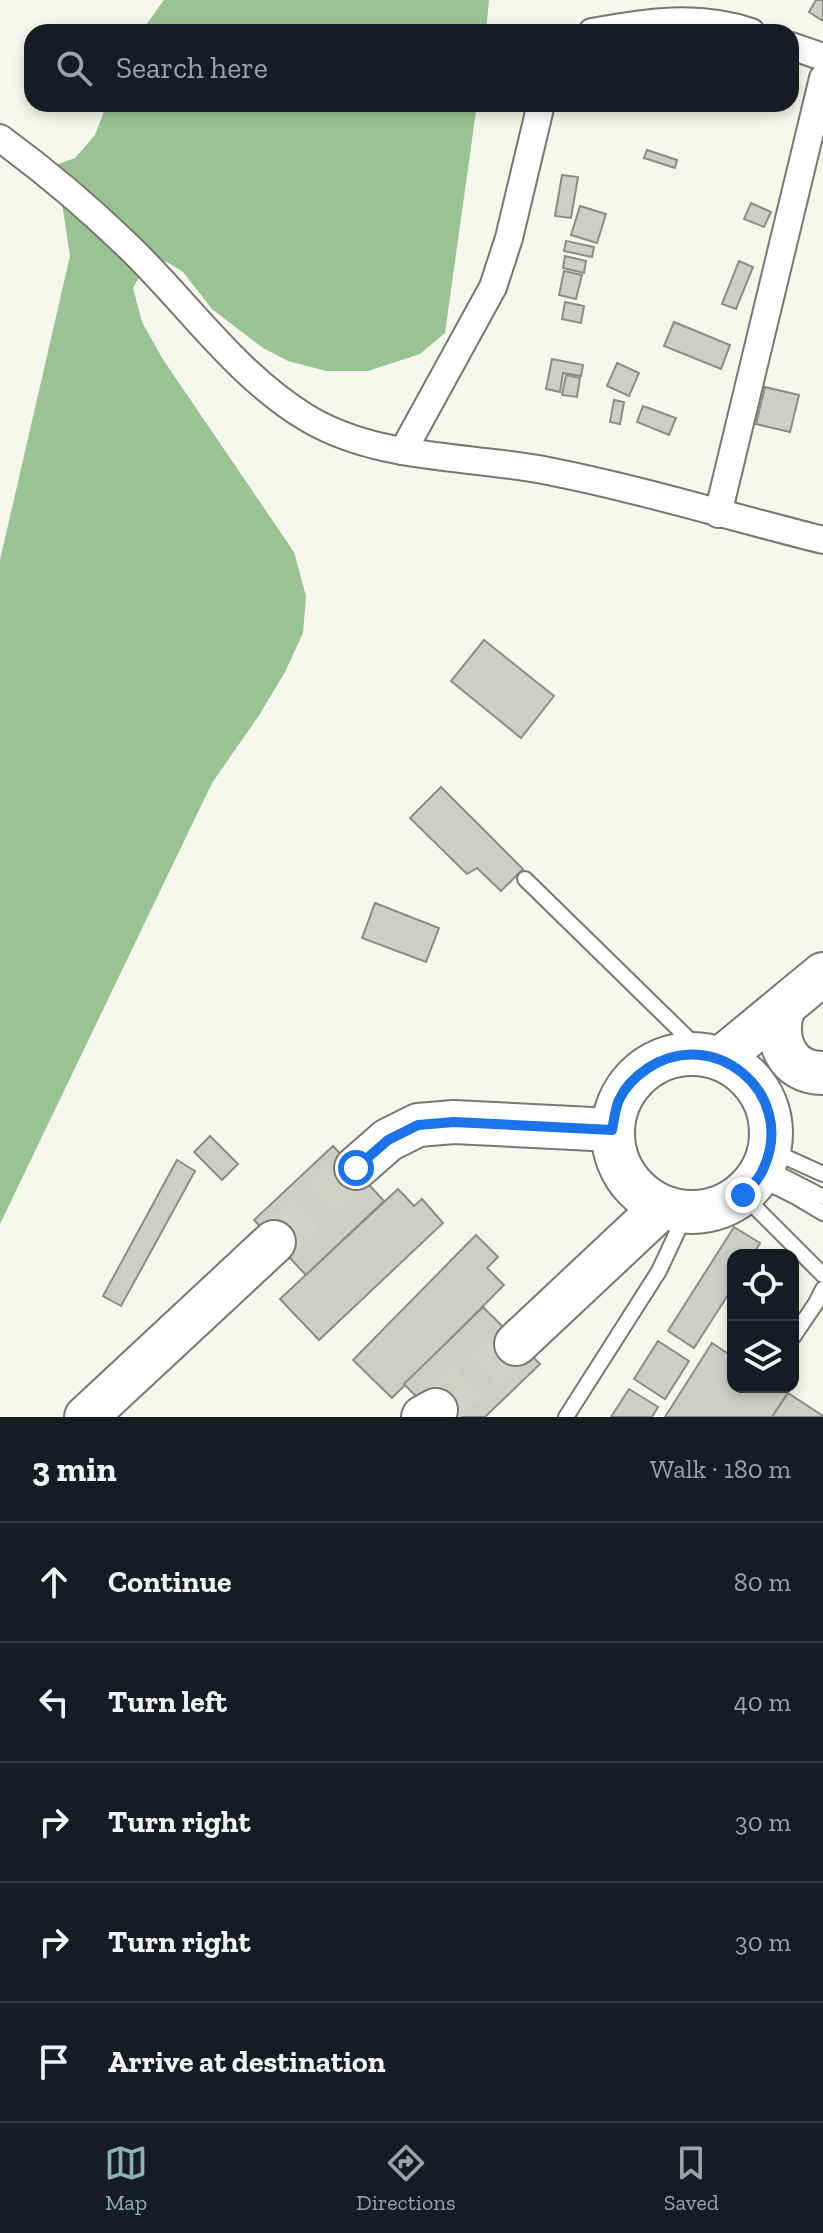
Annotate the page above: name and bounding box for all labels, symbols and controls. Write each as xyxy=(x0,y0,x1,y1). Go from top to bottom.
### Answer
search box xyxy=(24,24,799,112)
icon: search xyxy=(52,46,96,90)
text: Search here xyxy=(116,50,268,86)
route start xyxy=(338,1150,374,1186)
route end xyxy=(725,1177,761,1213)
map controls xyxy=(727,1249,799,1393)
button: locate xyxy=(727,1249,799,1321)
button: layers xyxy=(727,1321,799,1393)
text: 3 min xyxy=(32,1449,117,1490)
text: Walk · 180 m xyxy=(650,1453,791,1485)
icon: ahead xyxy=(32,1560,76,1604)
text: Continue xyxy=(108,1564,232,1600)
text: 80 m xyxy=(734,1566,791,1598)
icon: left xyxy=(32,1680,76,1724)
text: Turn left xyxy=(108,1684,227,1720)
text: 40 m xyxy=(734,1686,791,1718)
icon: right xyxy=(32,1800,76,1844)
text: Turn right xyxy=(108,1804,250,1840)
text: 30 m xyxy=(735,1806,791,1838)
icon: right xyxy=(32,1920,76,1964)
text: Turn right xyxy=(108,1924,250,1960)
text: 30 m xyxy=(735,1926,791,1958)
icon: arrive xyxy=(32,2040,76,2084)
text: Arrive at destination xyxy=(108,2044,385,2080)
tab: Map xyxy=(104,2141,148,2216)
tab: Directions xyxy=(356,2141,456,2216)
tab: Saved xyxy=(664,2141,719,2216)

